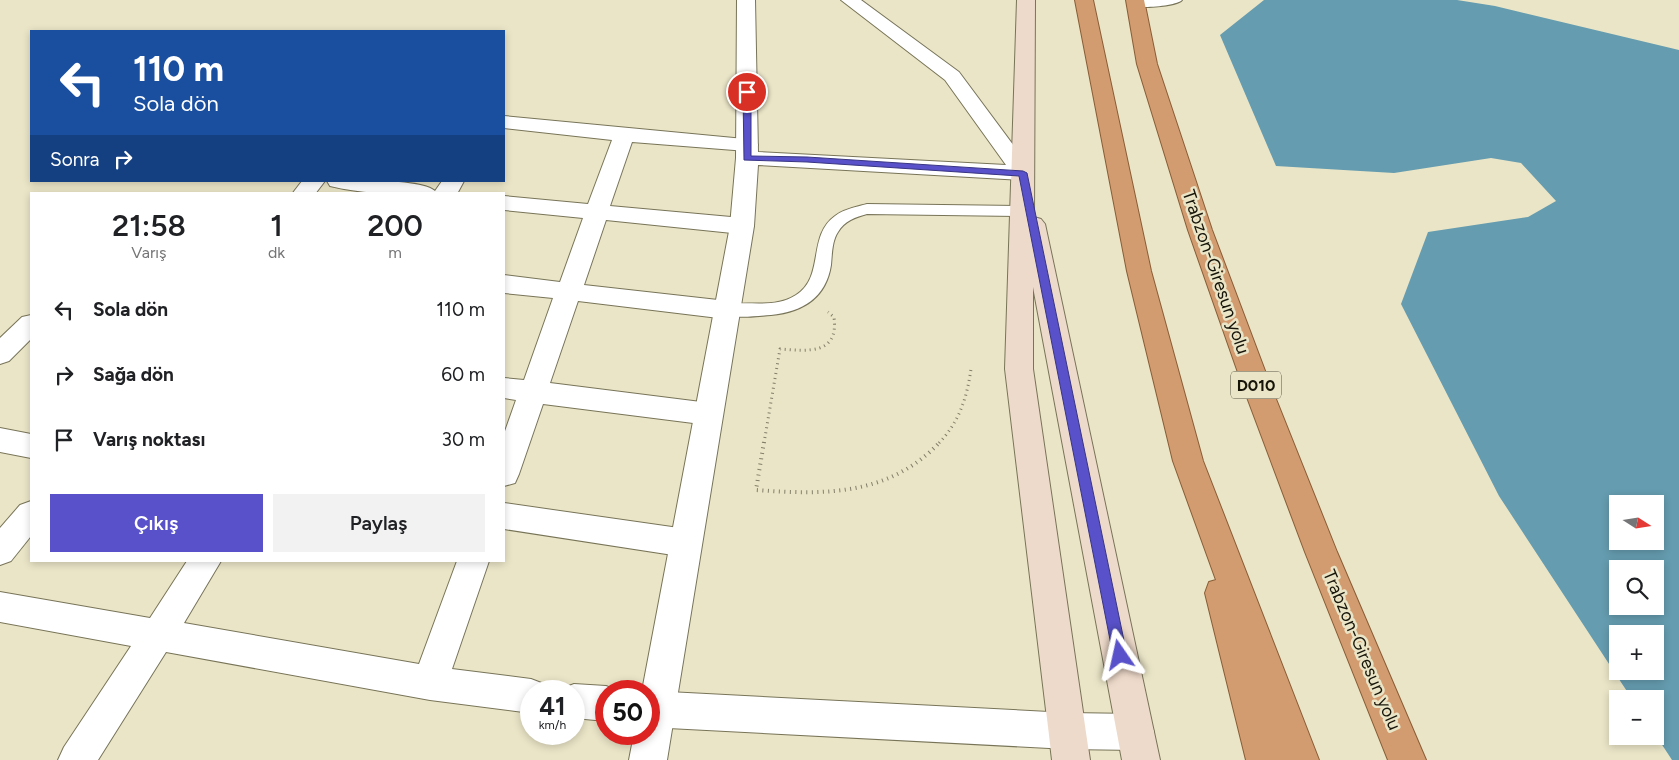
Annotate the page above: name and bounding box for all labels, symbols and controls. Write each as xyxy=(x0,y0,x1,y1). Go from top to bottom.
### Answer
text: 110 m xyxy=(133,48,224,90)
icon: left xyxy=(50,50,115,115)
pin xyxy=(726,71,768,113)
icon: arrive xyxy=(733,78,761,106)
text: Sola dön xyxy=(133,90,219,117)
icon: right xyxy=(109,145,137,173)
text: Sonra xyxy=(50,148,99,171)
street label: Trabzon-Giresun yolu xyxy=(1178,187,1254,357)
text: 21:58 xyxy=(112,207,186,244)
text: 1 xyxy=(270,207,283,244)
text: 200 xyxy=(367,207,423,244)
text: Varış xyxy=(131,243,167,262)
text: dk xyxy=(268,243,285,262)
text: m xyxy=(388,243,402,262)
icon: left xyxy=(50,296,78,324)
text: Sola dön xyxy=(93,298,168,321)
text: 110 m xyxy=(436,298,485,321)
icon: right xyxy=(50,361,78,389)
text: Sağa dön xyxy=(93,363,174,386)
text: 60 m xyxy=(441,363,485,386)
road number: D010 xyxy=(1231,372,1281,398)
icon: arrive xyxy=(50,426,78,454)
text: Varış noktası xyxy=(93,428,205,451)
text: 30 m xyxy=(442,428,485,451)
button: Çıkış xyxy=(50,494,263,552)
button: Paylaş xyxy=(273,494,485,552)
north arrow xyxy=(1609,495,1664,550)
map controls xyxy=(1609,495,1664,745)
button: search xyxy=(1609,560,1664,615)
street label: Trabzon-Giresun yolu xyxy=(1318,566,1406,734)
button: + xyxy=(1609,625,1664,680)
position arrow xyxy=(1093,628,1145,680)
speed limit sign: 50 xyxy=(595,680,660,745)
button: − xyxy=(1609,690,1664,745)
text: 41 xyxy=(539,691,566,721)
text: km/h xyxy=(539,718,566,732)

